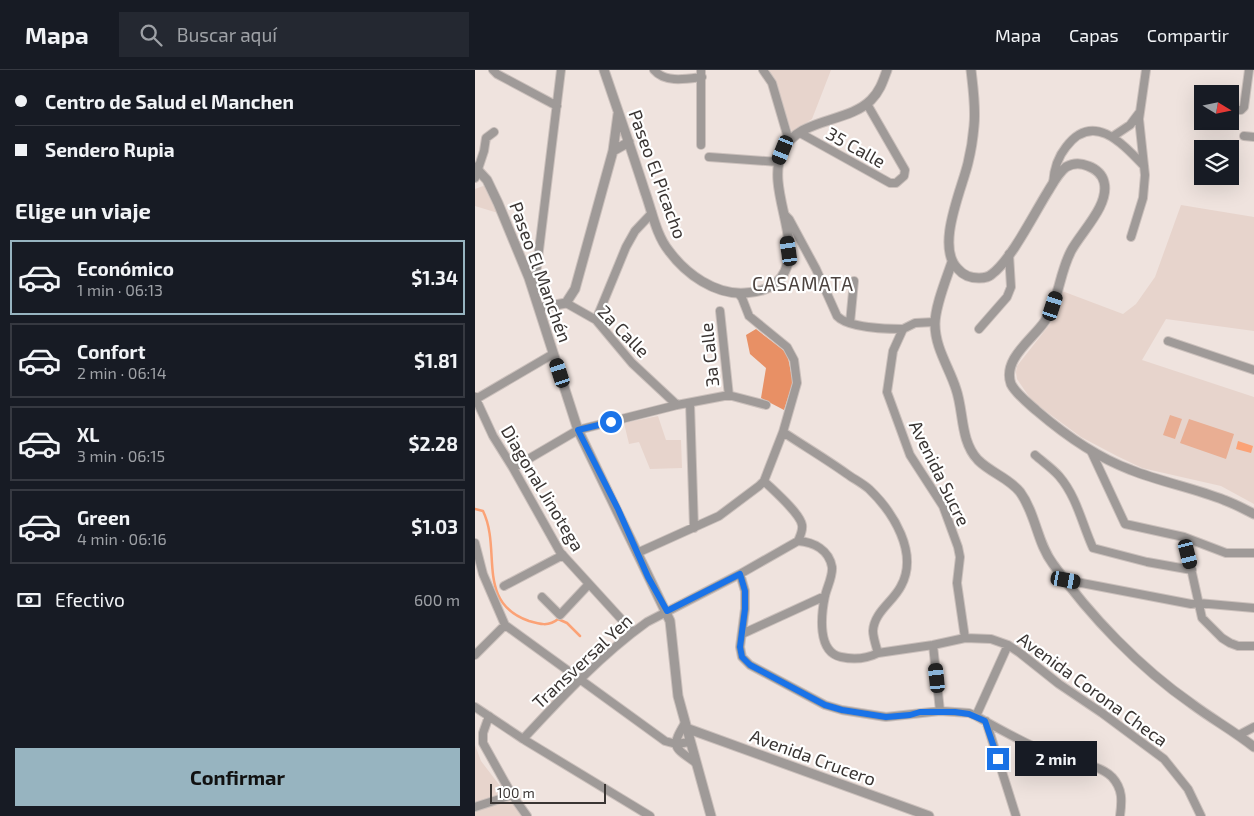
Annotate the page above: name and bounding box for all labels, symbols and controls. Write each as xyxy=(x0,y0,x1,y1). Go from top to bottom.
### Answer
search box xyxy=(119,12,469,57)
text: Mapa xyxy=(25,20,89,49)
icon: search xyxy=(137,21,165,49)
text: Buscar aquí xyxy=(177,23,277,46)
text: Mapa xyxy=(995,24,1041,46)
text: Capas xyxy=(1069,24,1119,46)
text: Compartir xyxy=(1147,24,1229,46)
north arrow xyxy=(1194,85,1239,130)
map controls xyxy=(1194,85,1239,185)
text: Centro de Salud el Manchen xyxy=(45,90,294,113)
street label: Paseo El Picacho xyxy=(624,106,692,242)
street label: 35 Calle xyxy=(823,122,889,172)
car xyxy=(770,133,795,167)
text: Sendero Rupia xyxy=(45,138,175,161)
button: layers xyxy=(1194,140,1239,185)
text: Elige un viaje xyxy=(15,197,151,223)
street label: Paseo El Manchén xyxy=(505,199,577,345)
car xyxy=(779,235,798,267)
icon: car xyxy=(17,255,62,300)
text: Económico xyxy=(77,257,174,280)
text: $1.34 xyxy=(411,266,458,289)
district label: CASAMATA xyxy=(752,272,854,295)
text: 1 min · 06:13 xyxy=(77,280,163,299)
car xyxy=(1041,289,1064,323)
street label: 2a Calle xyxy=(594,300,654,362)
street label: 3a Calle xyxy=(695,322,723,388)
icon: car xyxy=(17,338,62,383)
text: Confort xyxy=(77,340,145,363)
text: $1.81 xyxy=(414,349,458,372)
car xyxy=(548,356,571,390)
text: 2 min · 06:14 xyxy=(77,363,167,382)
route start xyxy=(600,411,622,433)
street label: Avenida Sucre xyxy=(905,417,975,529)
icon: car xyxy=(17,421,62,466)
street label: Diagonal Jinotega xyxy=(497,421,589,555)
text: XL xyxy=(77,423,99,446)
text: $2.28 xyxy=(408,432,458,455)
text: 3 min · 06:15 xyxy=(77,446,165,465)
icon: car xyxy=(17,504,62,549)
text: Green xyxy=(77,506,130,529)
text: $1.03 xyxy=(411,515,458,538)
text: 4 min · 06:16 xyxy=(77,529,167,548)
car xyxy=(1177,538,1198,570)
car xyxy=(1049,570,1082,590)
icon: cash xyxy=(15,586,43,614)
text: Efectivo xyxy=(55,588,125,611)
text: 600 m xyxy=(414,590,460,609)
street label: Transversal Yen xyxy=(528,609,636,713)
street label: Avenida Corona Checa xyxy=(1014,627,1172,751)
car xyxy=(927,662,946,694)
street label: Avenida Crucero xyxy=(747,724,879,790)
callout: 2 min xyxy=(1015,742,1098,776)
button: Confirmar xyxy=(15,748,460,806)
route end xyxy=(987,748,1009,770)
text: 2 min xyxy=(1036,749,1076,768)
scale bar xyxy=(490,781,606,804)
text: 100 m xyxy=(497,784,535,801)

